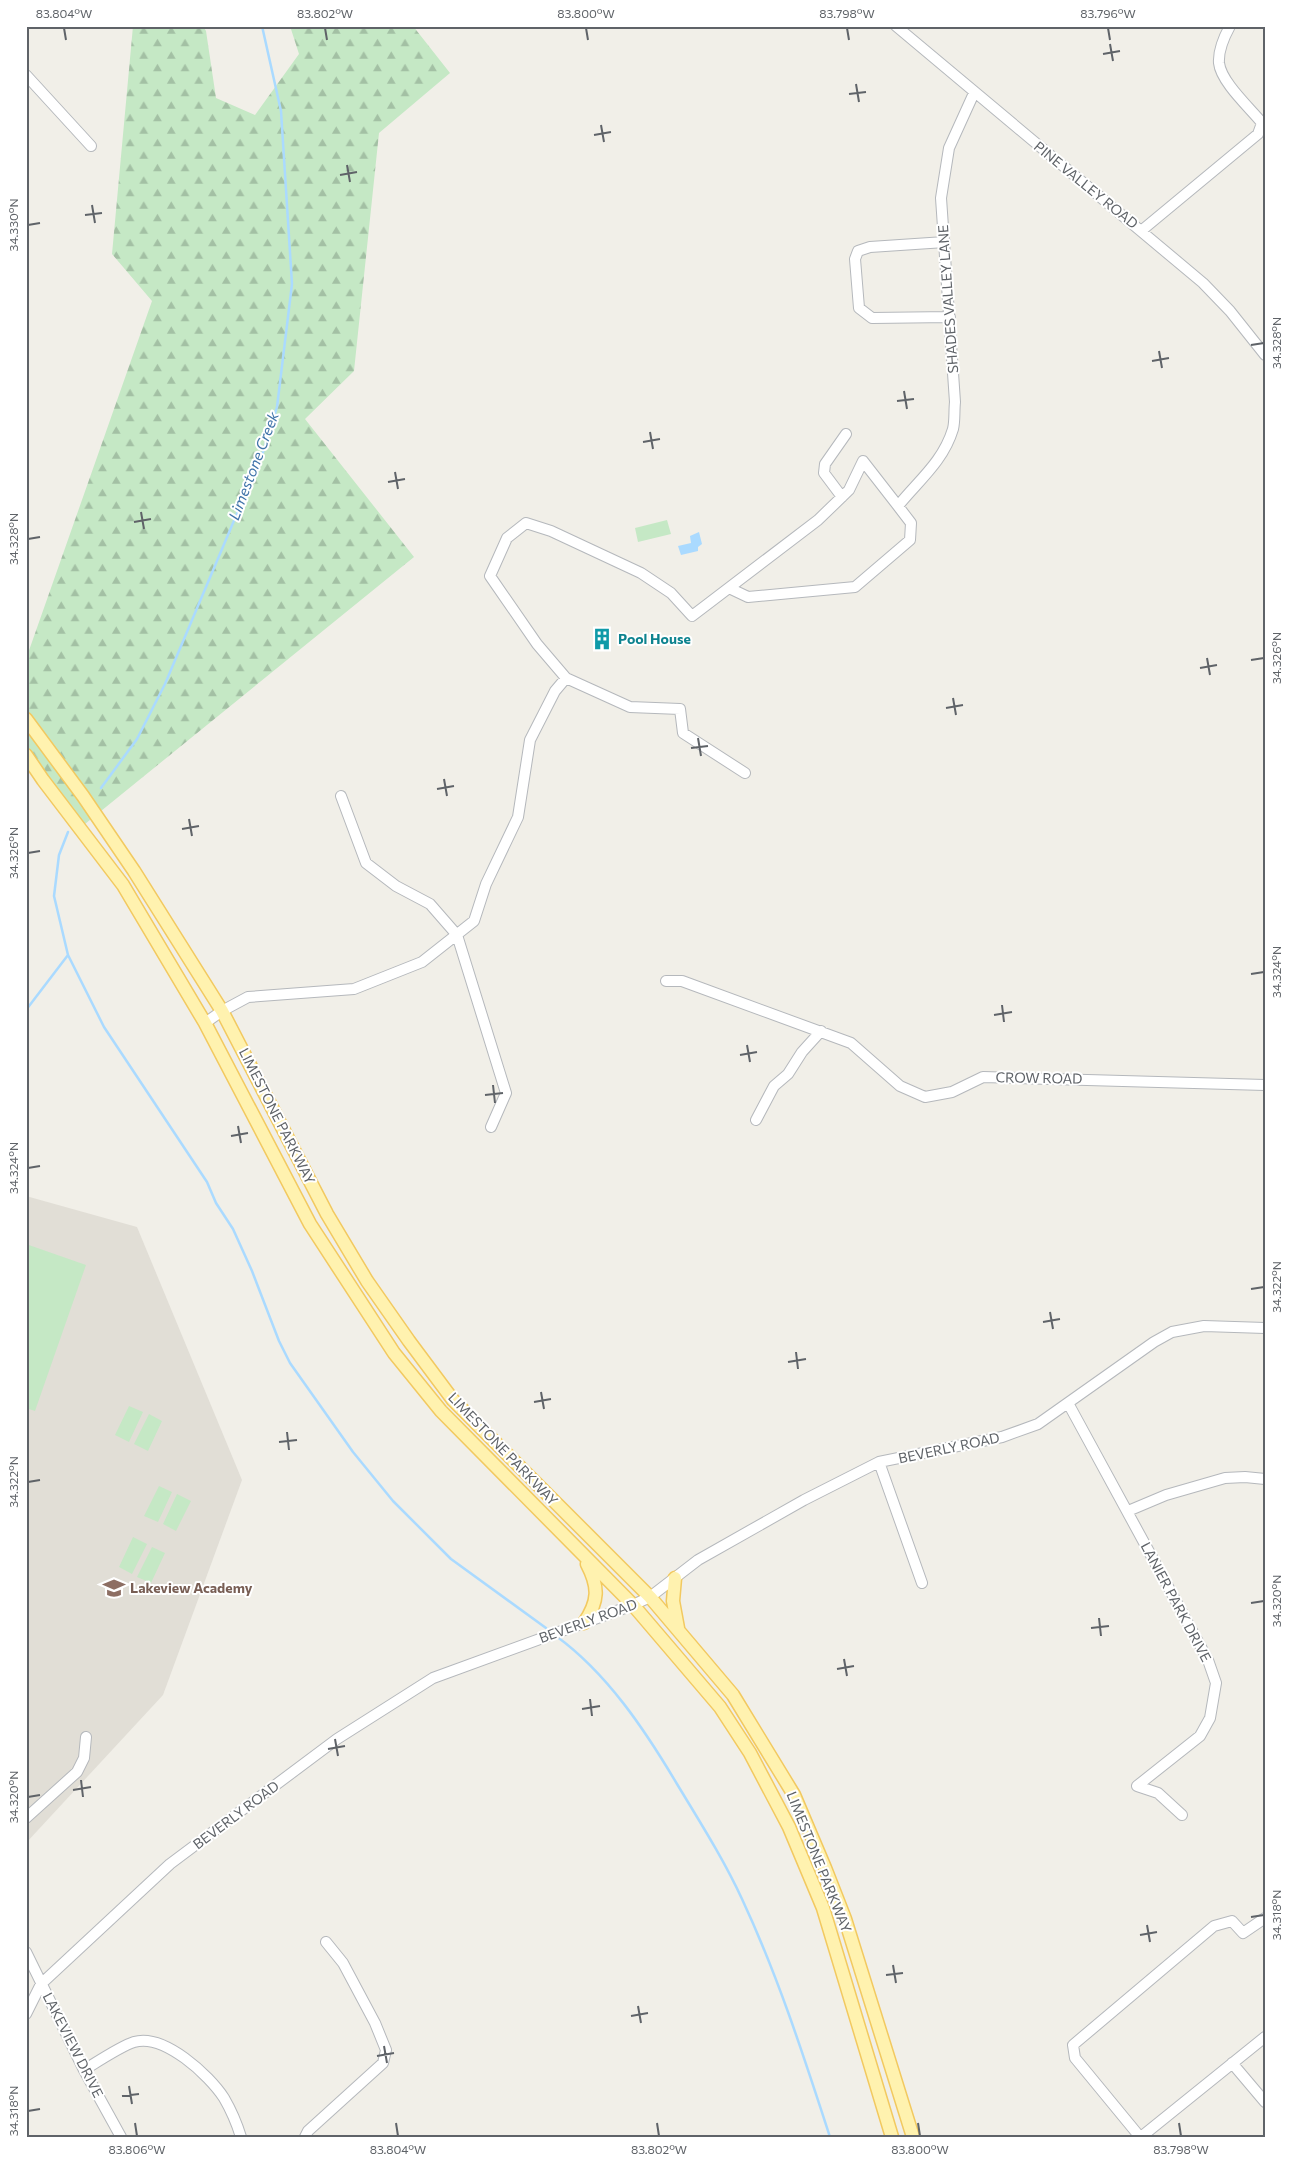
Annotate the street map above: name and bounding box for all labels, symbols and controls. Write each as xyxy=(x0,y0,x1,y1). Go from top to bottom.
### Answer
text: 83.804°W xyxy=(36,6,92,20)
text: 83.802°W xyxy=(297,6,353,20)
text: 83.800°W xyxy=(557,6,615,20)
text: 83.798°W xyxy=(819,6,875,20)
text: 83.796°W xyxy=(1080,6,1136,20)
street label: PINE VALLEY ROAD xyxy=(1031,137,1142,232)
text: 34.330°N xyxy=(6,199,20,251)
street label: SHADES VALLEY LANE xyxy=(934,224,961,374)
text: 34.328°N xyxy=(1269,317,1283,369)
water label: Limestone Creek xyxy=(224,408,282,522)
text: 34.328°N xyxy=(6,513,20,565)
building icon: Pool House xyxy=(589,626,615,652)
place label: Pool House xyxy=(618,630,691,647)
text: 34.326°N xyxy=(1269,632,1283,684)
text: 34.326°N xyxy=(6,827,20,879)
text: 34.324°N xyxy=(1269,946,1283,998)
street label: LIMESTONE PARKWAY xyxy=(236,1045,319,1187)
street label: CROW ROAD xyxy=(995,1068,1083,1087)
text: 34.324°N xyxy=(6,1142,20,1194)
text: 34.322°N xyxy=(1269,1261,1283,1313)
street label: LIMESTONE PARKWAY xyxy=(445,1389,562,1509)
street label: BEVERLY ROAD xyxy=(897,1428,1001,1467)
text: 34.322°N xyxy=(6,1456,20,1508)
street label: LANIER PARK DRIVE xyxy=(1138,1539,1215,1665)
school or university icon: Lakeview Academy xyxy=(101,1575,127,1601)
text: 34.320°N xyxy=(1269,1575,1283,1627)
place label: Lakeview Academy xyxy=(130,1579,253,1596)
street label: BEVERLY ROAD xyxy=(536,1595,639,1646)
text: 34.320°N xyxy=(6,1771,20,1823)
street label: BEVERLY ROAD xyxy=(189,1777,282,1852)
street label: LIMESTONE PARKWAY xyxy=(783,1789,856,1935)
text: 34.318°N xyxy=(1269,1890,1283,1940)
street label: LAKEVIEW DRIVE xyxy=(40,1989,107,2100)
text: 34.318°N xyxy=(6,2086,20,2136)
text: 83.806°W xyxy=(109,2142,165,2156)
text: 83.804°W xyxy=(370,2142,426,2156)
text: 83.802°W xyxy=(631,2142,687,2156)
text: 83.800°W xyxy=(891,2142,949,2156)
text: 83.798°W xyxy=(1153,2142,1209,2156)

